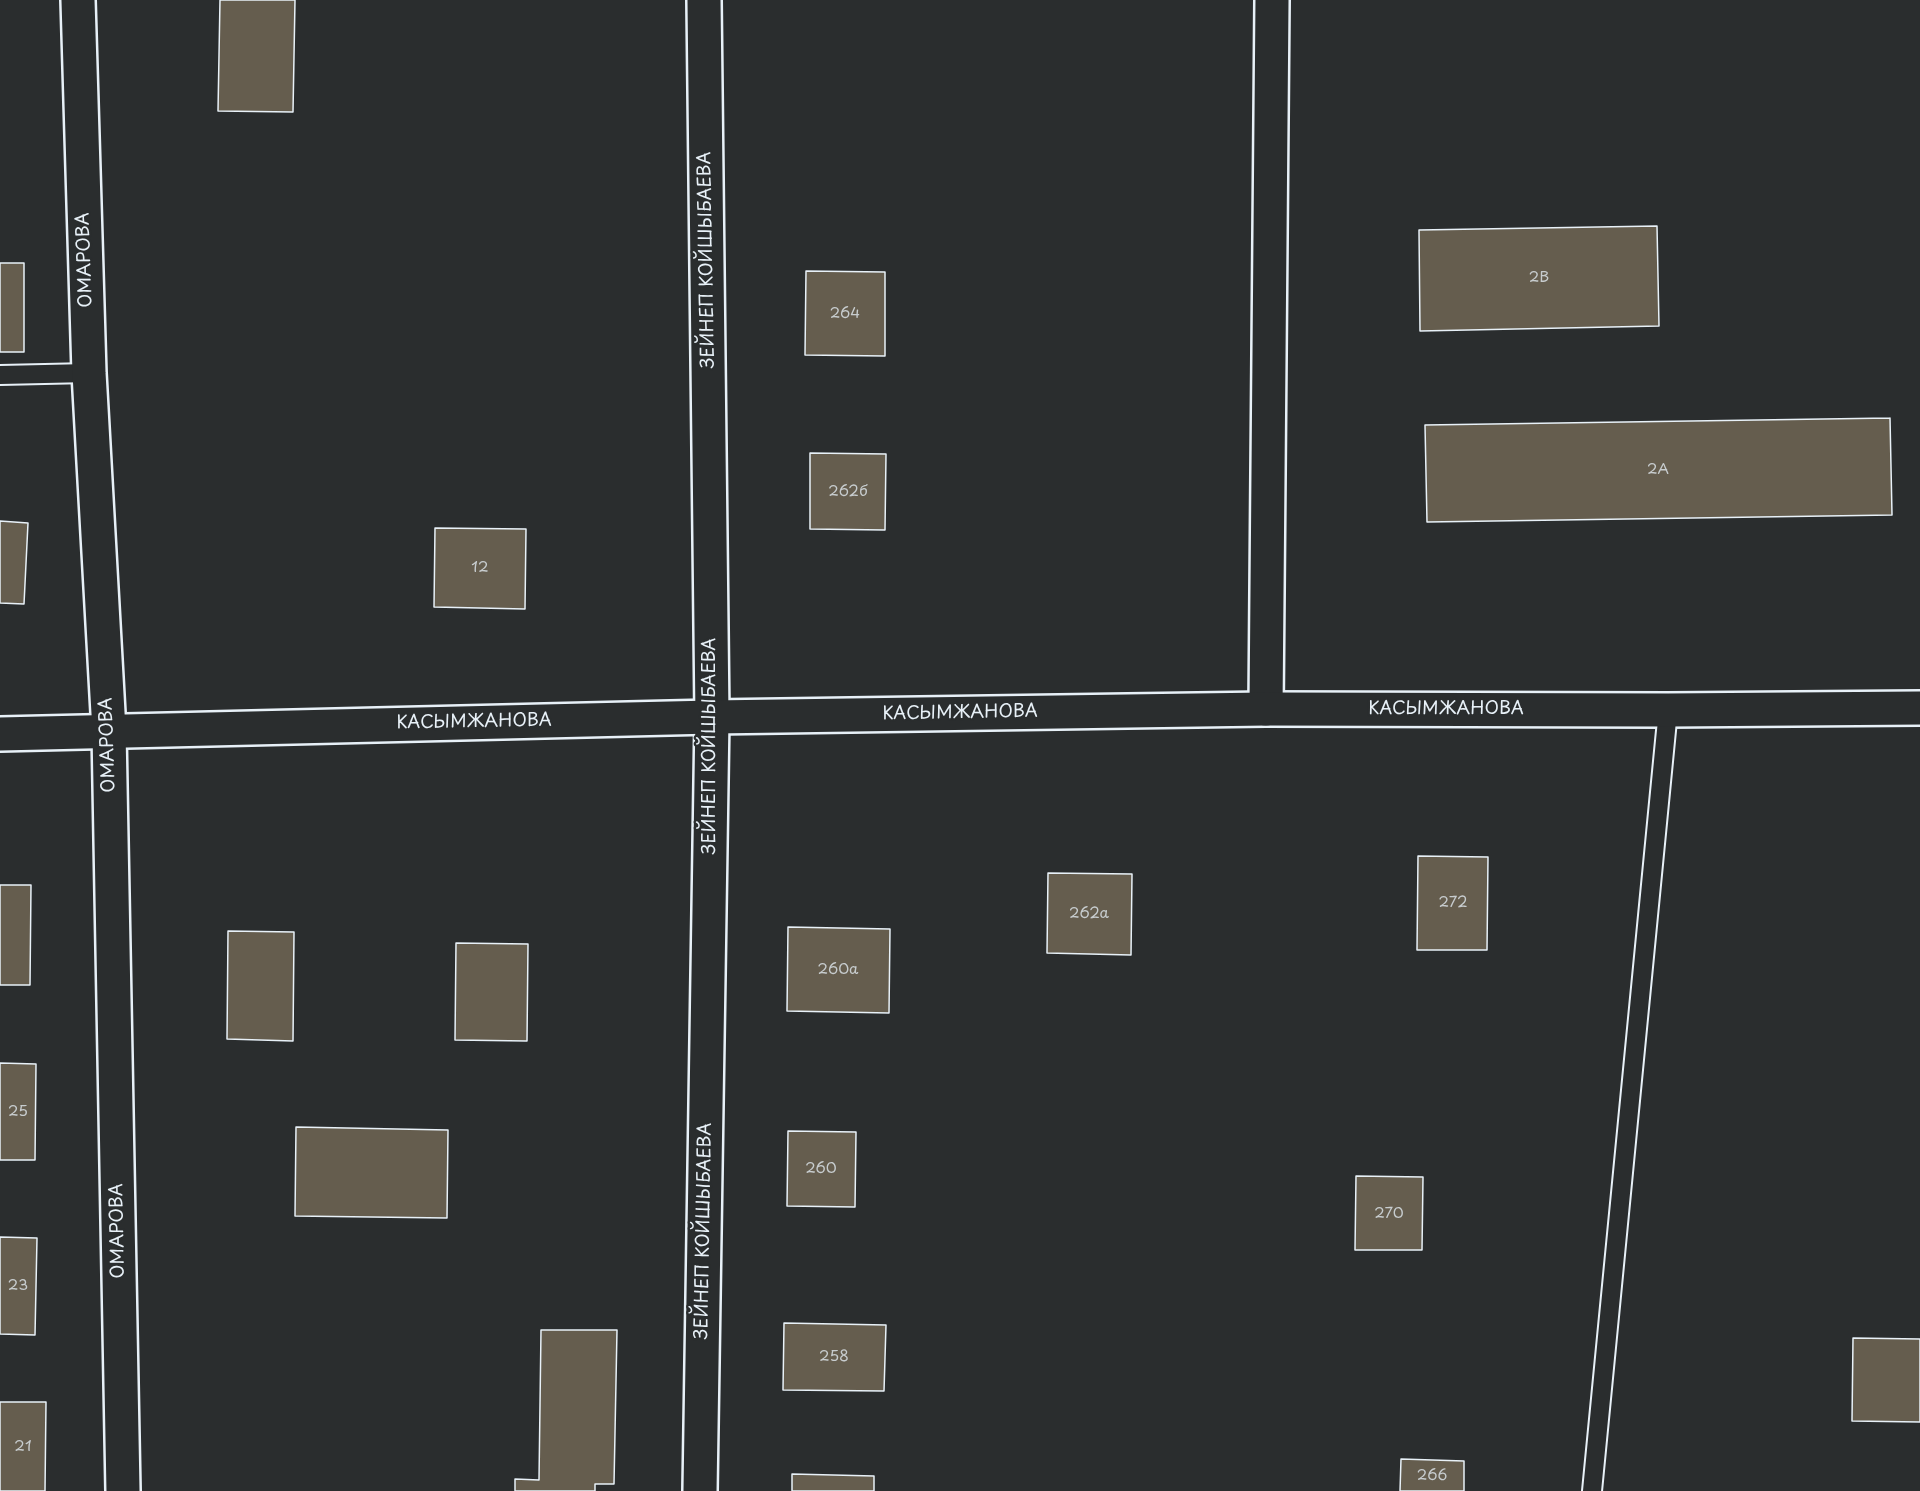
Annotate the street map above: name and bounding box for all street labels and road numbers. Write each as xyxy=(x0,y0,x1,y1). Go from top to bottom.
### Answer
street label: ЗЕЙНЕП КОЙШЫБАЕВА xyxy=(694,151,720,369)
street label: ОМАРОВА xyxy=(73,212,97,308)
street label: ЗЕЙНЕП КОЙШЫБАЕВА xyxy=(699,638,721,854)
street label: ОМАРОВА xyxy=(96,697,120,793)
street label: КАСЫМЖАНОВА xyxy=(1368,698,1524,720)
street label: КАСЫМЖАНОВА xyxy=(882,701,1038,725)
street label: КАСЫМЖАНОВА xyxy=(396,710,552,734)
street label: ЗЕЙНЕП КОЙШЫБАЕВА xyxy=(691,1122,717,1340)
street label: ОМАРОВА xyxy=(106,1183,130,1279)

